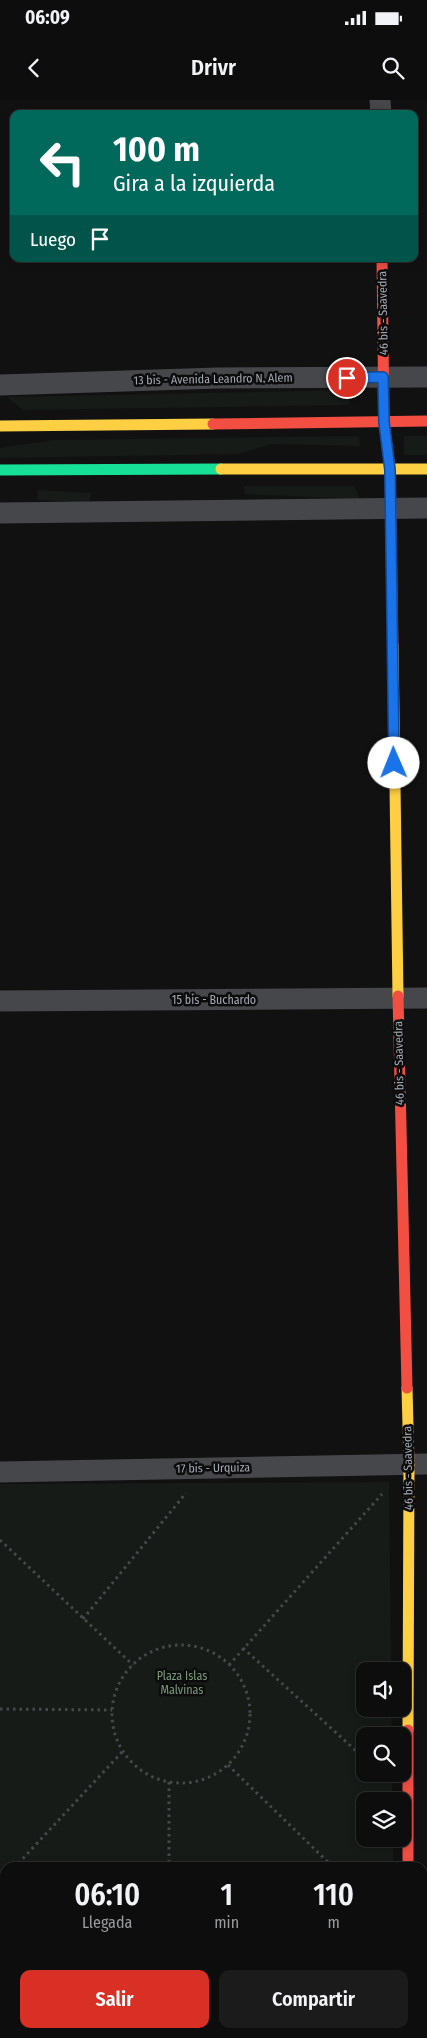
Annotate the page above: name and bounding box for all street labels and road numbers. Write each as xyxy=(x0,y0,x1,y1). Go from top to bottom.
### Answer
street label: 46 bis - Saavedra xyxy=(375,271,391,355)
street label: 13 bis - Avenida Leandro N. Alem xyxy=(133,371,293,387)
street label: 15 bis - Buchardo xyxy=(172,993,256,1007)
street label: 46 bis - Saavedra xyxy=(391,1021,407,1105)
street label: 46 bis - Saavedra xyxy=(400,1426,416,1510)
street label: 17 bis - Urquiza xyxy=(176,1460,250,1476)

